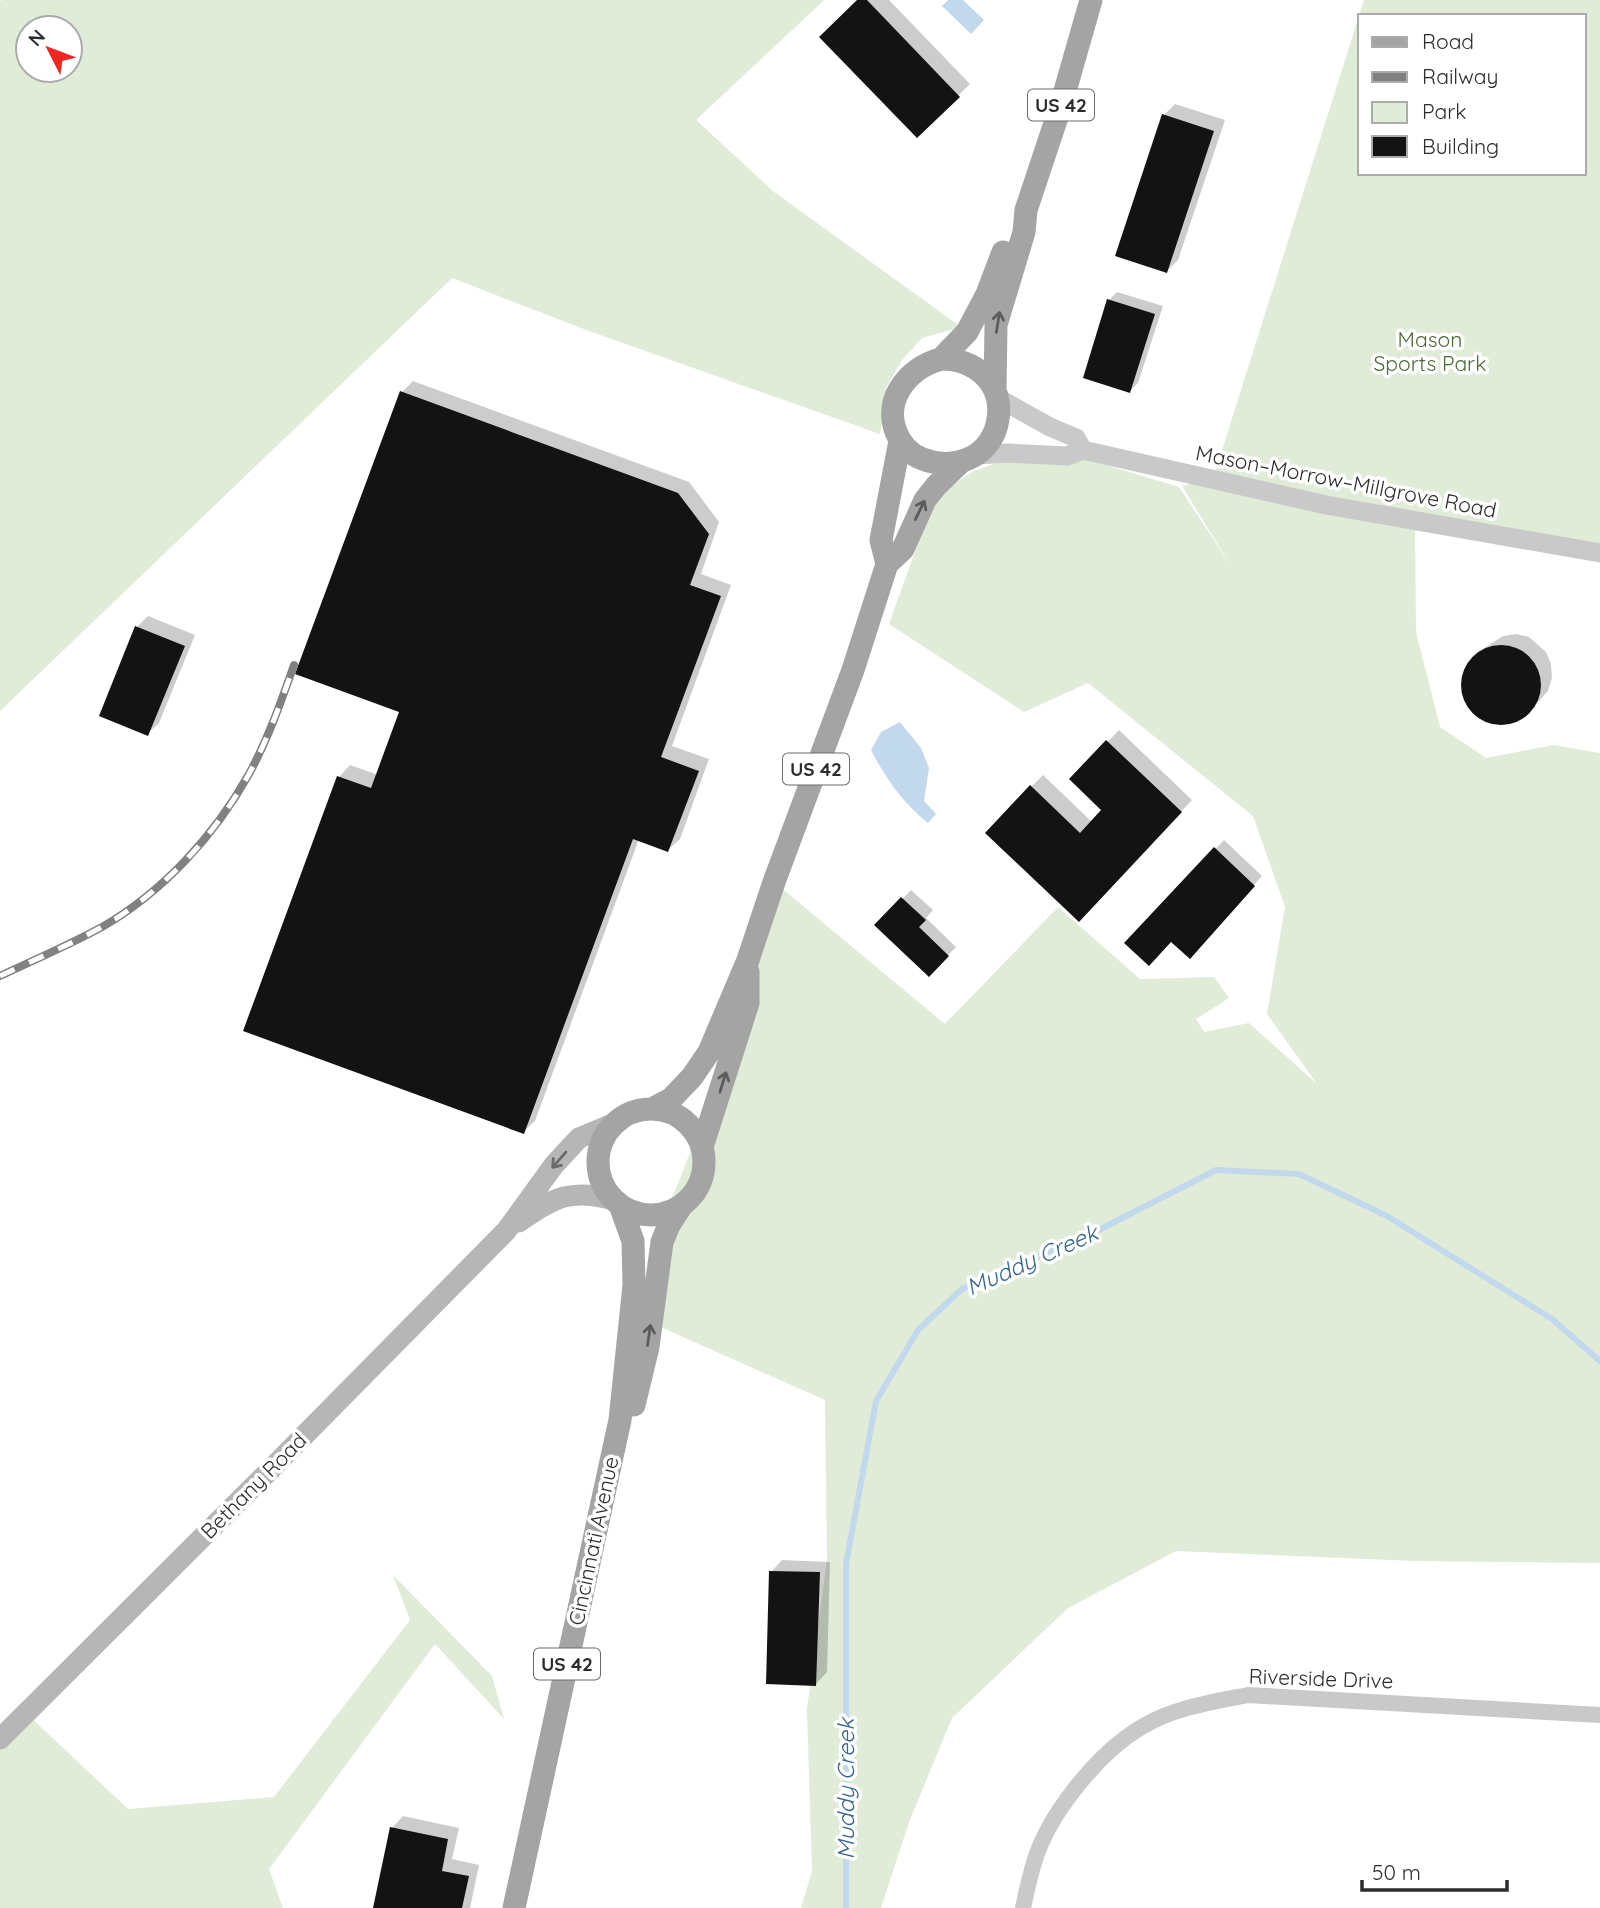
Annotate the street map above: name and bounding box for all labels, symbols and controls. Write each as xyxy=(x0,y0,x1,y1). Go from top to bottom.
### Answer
north arrow xyxy=(14,14,84,84)
legend xyxy=(1358,14,1586,175)
text: N xyxy=(23,24,50,51)
text: Road xyxy=(1422,28,1474,54)
text: Railway xyxy=(1422,63,1498,89)
road number: US 42 xyxy=(1028,90,1094,120)
text: Park xyxy=(1422,98,1466,124)
text: Building xyxy=(1422,133,1499,159)
one-way arrow xyxy=(992,311,1005,334)
park label: Mason Sports Park xyxy=(1374,326,1486,376)
street label: Mason–Morrow–Millgrove Road xyxy=(1194,439,1499,523)
one-way arrow xyxy=(913,501,927,521)
road number: US 42 xyxy=(783,754,849,784)
one-way arrow xyxy=(718,1071,731,1093)
one-way arrow xyxy=(551,1150,567,1168)
water label: Muddy Creek xyxy=(961,1217,1104,1301)
one-way arrow xyxy=(643,1324,656,1347)
street label: Bethany Road xyxy=(195,1427,312,1544)
street label: Cincinnati Avenue xyxy=(562,1454,624,1628)
road number: US 42 xyxy=(534,1648,600,1680)
street label: Riverside Drive xyxy=(1248,1662,1394,1694)
water label: Muddy Creek xyxy=(831,1717,860,1860)
scale bar xyxy=(1362,1848,1507,1892)
text: 50 m xyxy=(1372,1859,1421,1885)

